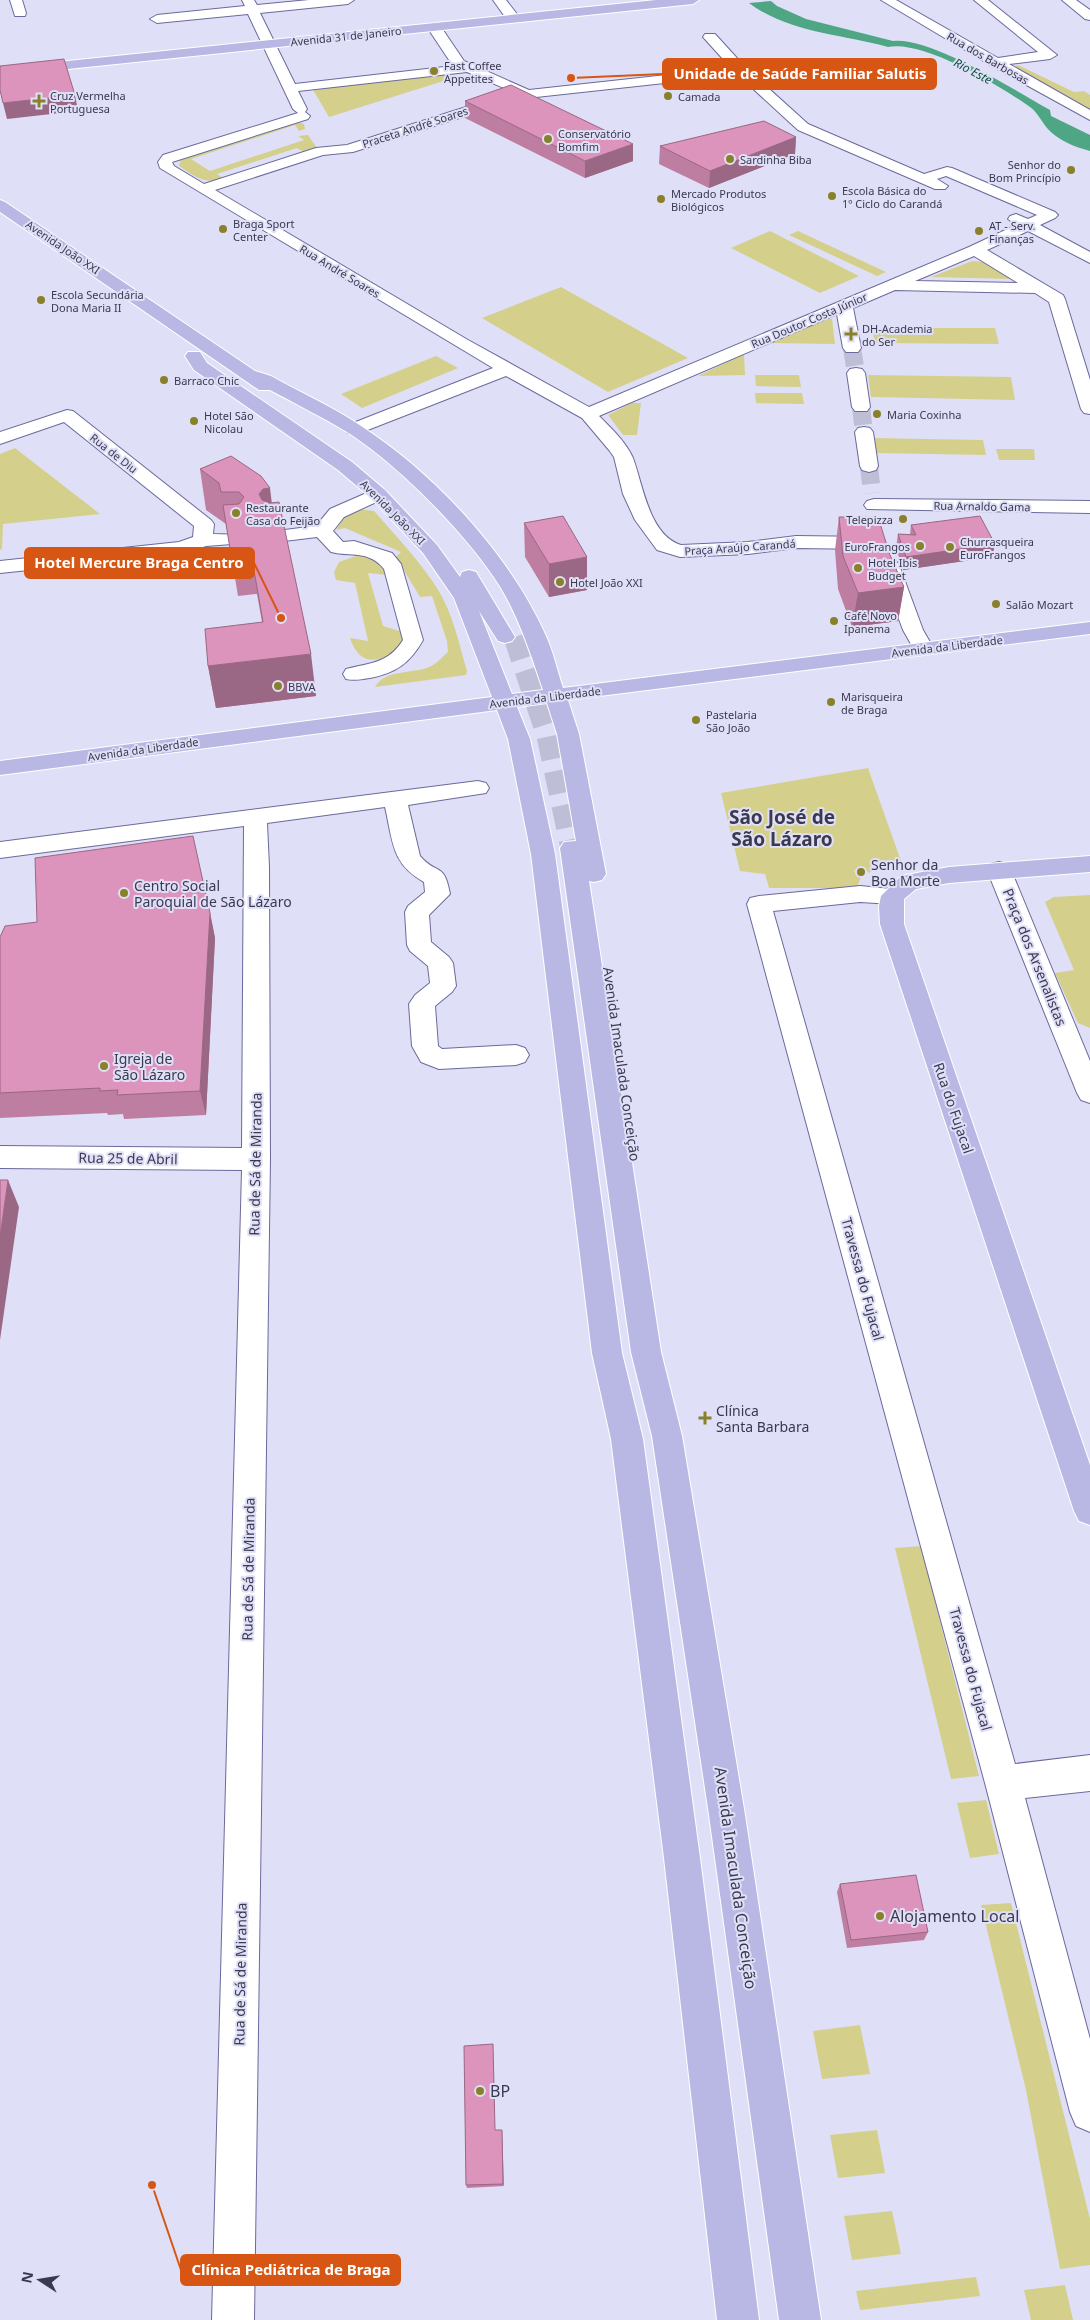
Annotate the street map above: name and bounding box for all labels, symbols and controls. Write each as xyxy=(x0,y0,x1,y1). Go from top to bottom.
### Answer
street label: Avenida 31 de Janeiro xyxy=(290,23,403,49)
street label: Rua dos Barbosas xyxy=(944,28,1032,88)
water label: Rio Este xyxy=(951,54,995,88)
place label: Fast Coffee Appetites xyxy=(444,58,502,86)
callout: Unidade de Saúde Familiar Salutis xyxy=(663,59,936,89)
text: Unidade de Saúde Familiar Salutis xyxy=(674,63,926,83)
marker: Fast Coffee Appetites xyxy=(428,65,440,77)
place label: Cruz Vermelha Portuguesa xyxy=(50,88,126,116)
place label: Camada xyxy=(678,89,721,104)
marker: Camada xyxy=(662,90,674,102)
marker: Cruz Vermelha Portuguesa xyxy=(32,94,46,108)
street label: Praceta André Soares xyxy=(360,103,470,151)
place label: Conservatório Bomfim xyxy=(558,126,631,154)
marker: Conservatório Bomfim xyxy=(542,133,554,145)
place label: Sardinha Biba xyxy=(740,152,812,167)
marker: Sardinha Biba xyxy=(724,153,736,165)
place label: Senhor do Bom Princípio xyxy=(989,157,1061,185)
marker: Senhor do Bom Princípio xyxy=(1065,164,1077,176)
place label: Escola Básica do 1º Ciclo do Carandá xyxy=(842,183,942,211)
place label: Mercado Produtos Biológicos xyxy=(671,186,766,214)
marker: Escola Básica do 1º Ciclo do Carandá xyxy=(826,190,838,202)
marker: Mercado Produtos Biológicos xyxy=(655,193,667,205)
place label: Braga Sport Center xyxy=(233,216,294,244)
street label: Avenida João XXI xyxy=(23,217,103,277)
place label: AT - Serv. Finanças xyxy=(989,218,1036,246)
marker: Braga Sport Center xyxy=(217,223,229,235)
marker: AT - Serv. Finanças xyxy=(973,225,985,237)
street label: Rua André Soares xyxy=(297,241,383,301)
place label: Escola Secundária Dona Maria II xyxy=(51,287,144,315)
street label: Rua Doutor Costa Júnior xyxy=(749,289,870,351)
marker: Escola Secundária Dona Maria II xyxy=(35,294,47,306)
place label: DH-Academia do Ser xyxy=(862,321,932,349)
marker: DH-Academia do Ser xyxy=(844,327,858,341)
place label: Barraco Chic xyxy=(174,373,239,388)
marker: Barraco Chic xyxy=(158,374,170,386)
place label: Maria Coxinha xyxy=(887,407,961,422)
place label: Hotel São Nicolau xyxy=(204,408,254,436)
marker: Maria Coxinha xyxy=(871,408,883,420)
marker: Hotel São Nicolau xyxy=(188,415,200,427)
street label: Rua de Diu xyxy=(87,430,141,476)
street label: Avenida João XXI xyxy=(357,476,429,548)
street label: Rua Arnaldo Gama xyxy=(933,498,1031,514)
place label: Restaurante Casa do Feijão xyxy=(246,500,320,528)
marker: Restaurante Casa do Feijão xyxy=(230,507,242,519)
place label: Telepizza xyxy=(846,512,893,527)
marker: Telepizza xyxy=(897,513,909,525)
place label: Churrasqueira EuroFrangos xyxy=(960,534,1034,562)
street label: Praça Araújo Carandá xyxy=(684,536,796,558)
place label: EuroFrangos xyxy=(844,539,910,554)
marker: EuroFrangos xyxy=(914,540,926,552)
marker: Churrasqueira EuroFrangos xyxy=(944,541,956,553)
callout: Hotel Mercure Braga Centro xyxy=(25,548,254,578)
text: Hotel Mercure Braga Centro xyxy=(34,552,244,572)
place label: Hotel Ibis Budget xyxy=(868,555,917,583)
marker: Hotel Ibis Budget xyxy=(852,562,864,574)
place label: Hotel João XXI xyxy=(570,575,643,590)
marker: Hotel João XXI xyxy=(554,576,566,588)
place label: Salão Mozart xyxy=(1006,597,1073,612)
marker: Salão Mozart xyxy=(990,598,1002,610)
place label: Café Novo Ipanema xyxy=(844,608,897,636)
marker: Café Novo Ipanema xyxy=(828,615,840,627)
street label: Avenida da Liberdade xyxy=(891,632,1003,660)
place label: BBVA xyxy=(288,679,316,694)
marker: BBVA xyxy=(272,680,284,692)
street label: Avenida da Liberdade xyxy=(489,683,601,711)
place label: Marisqueira de Braga xyxy=(841,689,903,717)
marker: Marisqueira de Braga xyxy=(825,696,837,708)
place label: Pastelaria São João xyxy=(706,707,757,735)
marker: Pastelaria São João xyxy=(690,714,702,726)
street label: Avenida da Liberdade xyxy=(87,734,199,764)
district label: São José de São Lázaro xyxy=(729,804,835,852)
place label: Senhor da Boa Morte xyxy=(871,855,940,890)
marker: Senhor da Boa Morte xyxy=(855,866,867,878)
place label: Centro Social Paroquial de São Lázaro xyxy=(134,876,292,911)
street label: Praça dos Arsenalistas xyxy=(999,885,1071,1029)
marker: Centro Social Paroquial de São Lázaro xyxy=(118,887,130,899)
street label: Avenida Imaculada Conceição xyxy=(599,966,645,1162)
place label: Igreja de São Lázaro xyxy=(114,1049,185,1084)
marker: Igreja de São Lázaro xyxy=(98,1060,110,1072)
street label: Rua do Fujacal xyxy=(930,1060,978,1156)
street label: Rua de Sá de Miranda xyxy=(244,1092,266,1236)
street label: Rua 25 de Abril xyxy=(78,1148,178,1168)
street label: Travessa do Fujacal xyxy=(837,1215,889,1343)
place label: Clínica Santa Barbara xyxy=(716,1401,809,1436)
marker: Clínica Santa Barbara xyxy=(698,1411,712,1425)
street label: Rua de Sá de Miranda xyxy=(237,1497,259,1641)
street label: Travessa do Fujacal xyxy=(945,1605,997,1733)
street label: Avenida Imaculada Conceição xyxy=(710,1765,762,1991)
street label: Rua de Sá de Miranda xyxy=(229,1902,251,2046)
place label: Alojamento Local xyxy=(890,1905,1019,1927)
marker: Alojamento Local xyxy=(874,1910,886,1922)
place label: BP xyxy=(490,2080,510,2102)
marker: BP xyxy=(474,2085,486,2097)
north arrow xyxy=(15,2255,65,2305)
callout: Clínica Pediátrica de Braga xyxy=(181,2255,400,2285)
text: Clínica Pediátrica de Braga xyxy=(191,2259,391,2279)
text: N xyxy=(16,2270,37,2285)

